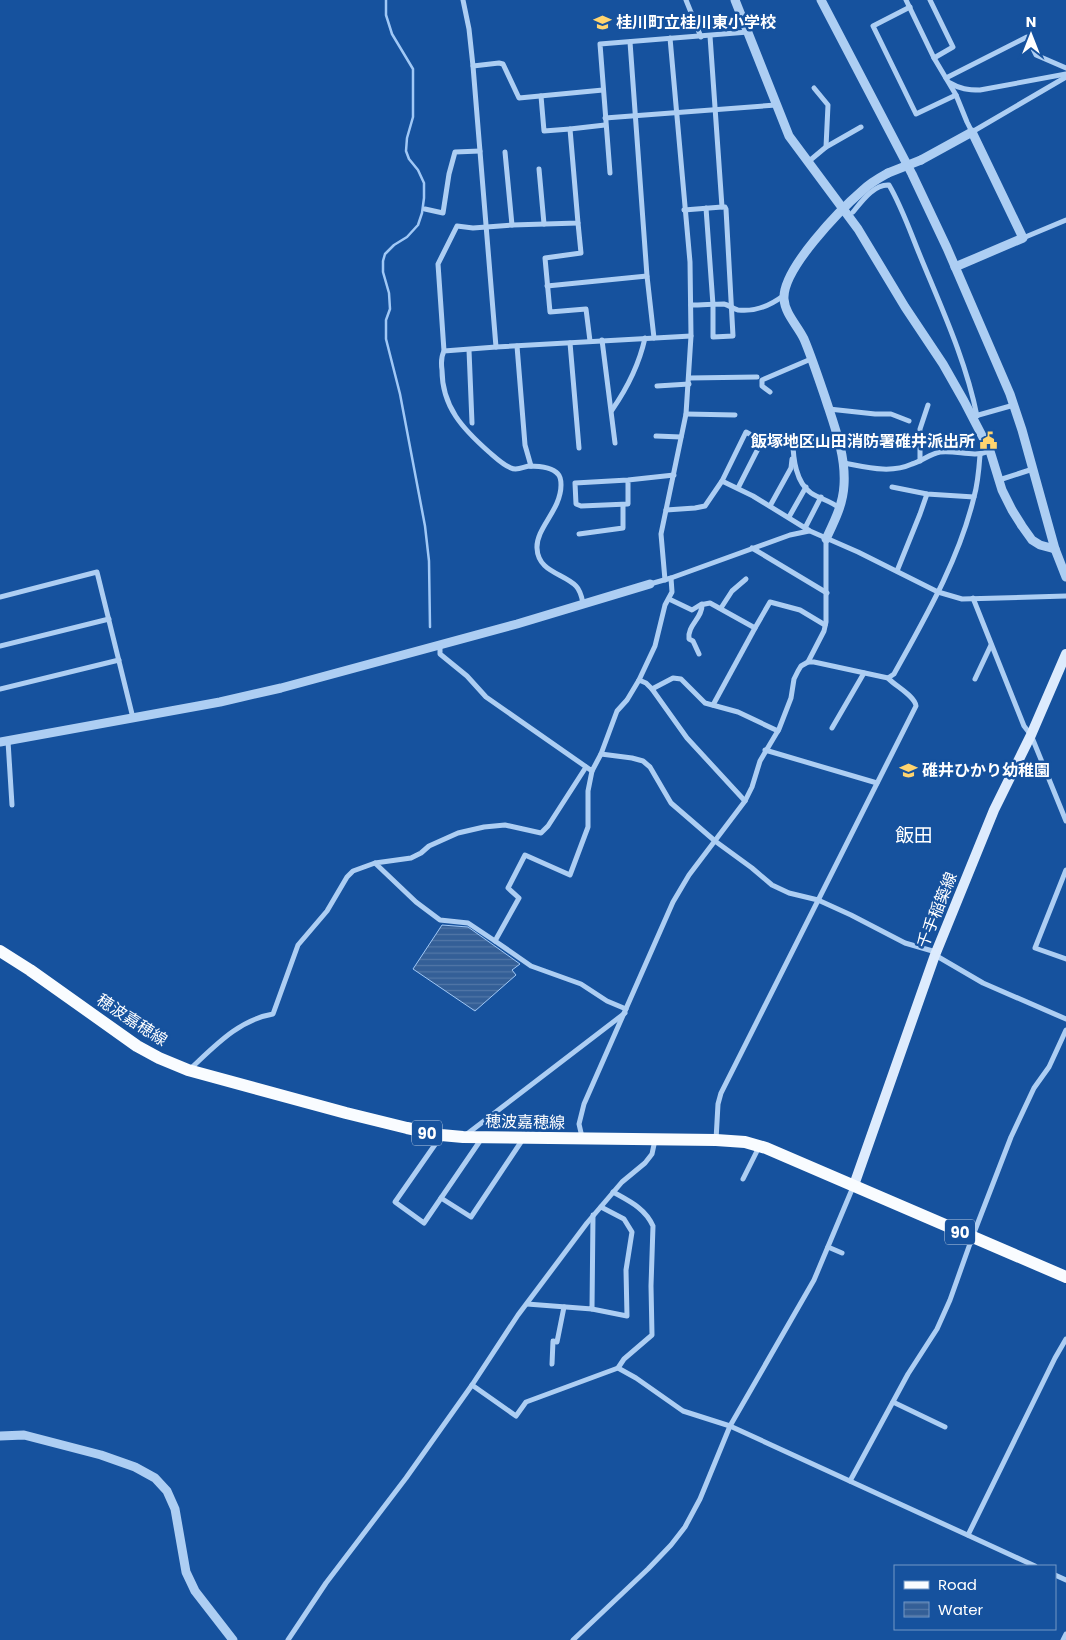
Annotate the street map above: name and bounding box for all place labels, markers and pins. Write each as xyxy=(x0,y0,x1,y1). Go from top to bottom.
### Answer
place label: 桂川町立桂川東小学校 xyxy=(616,11,776,34)
school or university icon: 桂川町立桂川東小学校 xyxy=(592,12,612,32)
place label: 飯塚地区山田消防署碓井派出所 xyxy=(750,430,975,453)
public building icon: 飯塚地区山田消防署碓井派出所 xyxy=(979,431,999,451)
place label: 碓井ひかり幼稚園 xyxy=(922,759,1050,782)
school or university icon: 碓井ひかり幼稚園 xyxy=(898,760,918,780)

